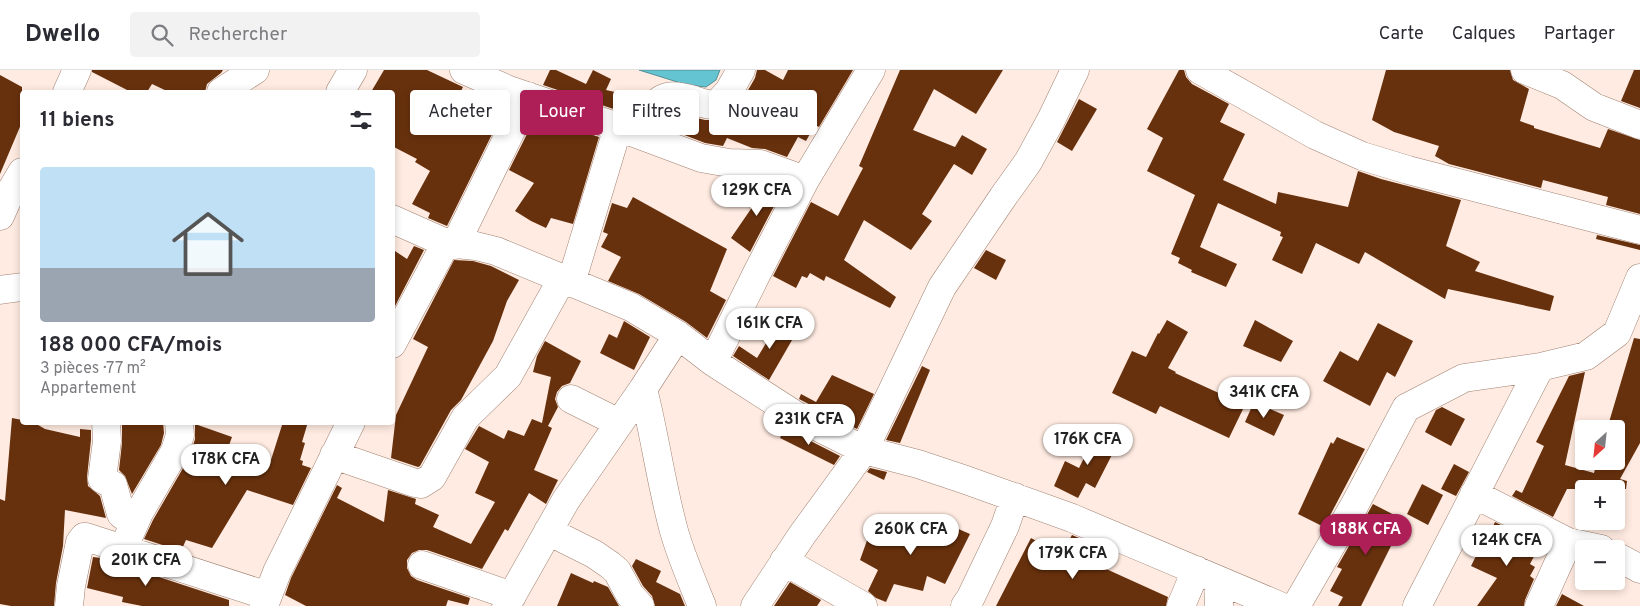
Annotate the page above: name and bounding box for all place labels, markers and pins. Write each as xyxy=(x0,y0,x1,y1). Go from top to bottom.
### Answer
pin: 129K CFA xyxy=(705,174,809,217)
pin: 161K CFA xyxy=(718,308,822,350)
pin: 341K CFA xyxy=(1212,376,1316,419)
pin: 231K CFA xyxy=(757,404,861,446)
pin: 176K CFA xyxy=(1036,424,1140,466)
pin: 178K CFA xyxy=(174,444,278,486)
pin: 260K CFA xyxy=(859,514,963,556)
pin: 188K CFA xyxy=(1314,514,1418,556)
pin: 124K CFA xyxy=(1455,524,1559,567)
pin: 179K CFA xyxy=(1021,538,1125,580)
pin: 201K CFA xyxy=(94,544,198,587)

